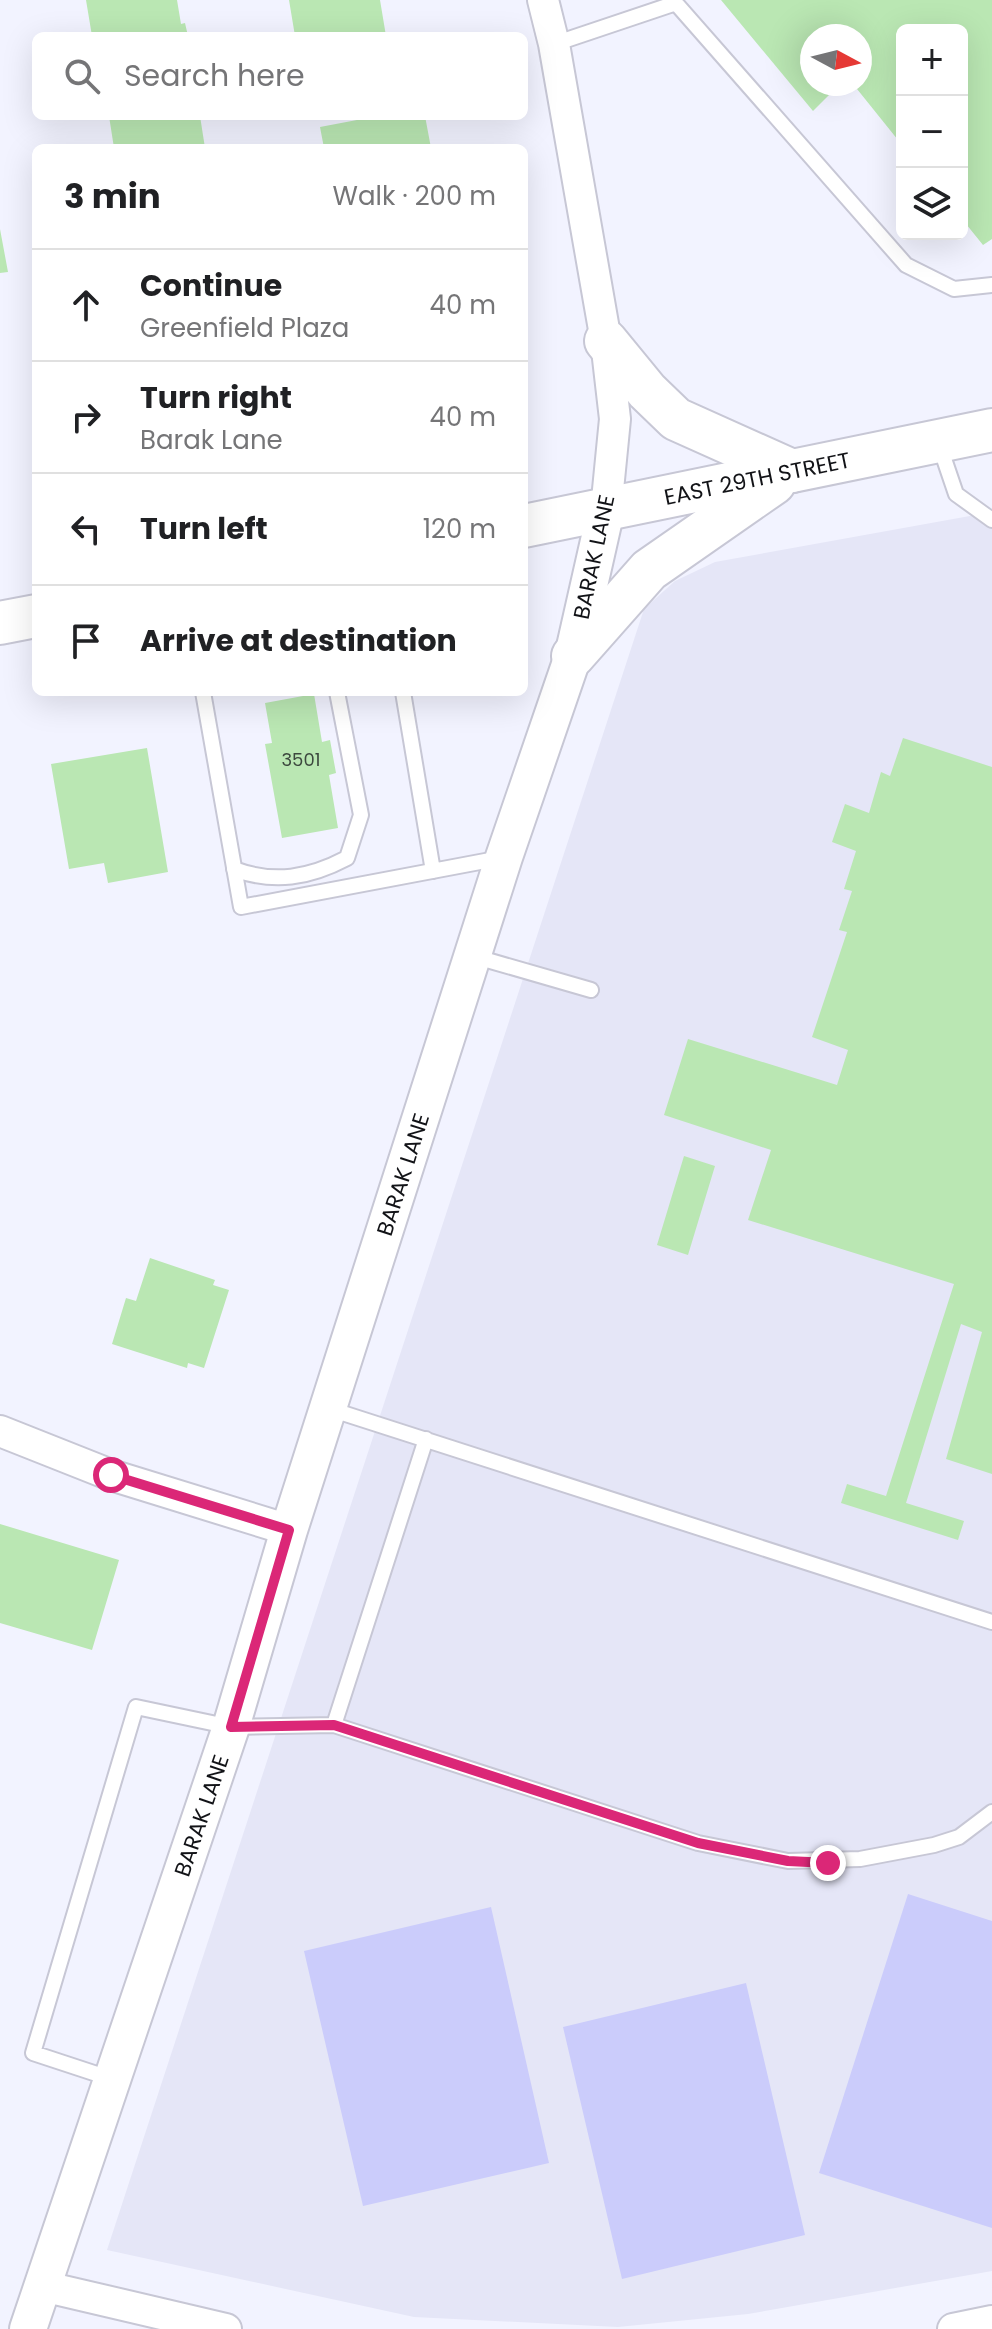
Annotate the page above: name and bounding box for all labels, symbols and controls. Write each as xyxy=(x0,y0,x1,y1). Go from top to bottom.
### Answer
north arrow xyxy=(800,24,872,96)
map controls xyxy=(896,24,968,240)
button: + xyxy=(896,24,968,96)
search box xyxy=(32,32,528,120)
icon: search xyxy=(60,54,104,98)
text: Search here xyxy=(124,54,305,97)
button: − xyxy=(896,96,968,168)
button: layers xyxy=(896,168,968,240)
text: 3 min xyxy=(64,172,161,220)
text: Walk · 200 m xyxy=(333,178,496,214)
text: Continue xyxy=(140,264,282,307)
icon: ahead xyxy=(64,283,108,327)
text: 40 m xyxy=(430,287,496,323)
text: Greenfield Plaza xyxy=(140,310,349,346)
text: Turn right xyxy=(140,376,292,419)
icon: right xyxy=(64,395,108,439)
text: 40 m xyxy=(430,399,496,435)
text: Barak Lane xyxy=(140,422,283,458)
street label: EAST 29TH STREET xyxy=(661,444,853,512)
street label: BARAK LANE xyxy=(566,492,622,622)
icon: left xyxy=(64,507,108,551)
text: Turn left xyxy=(140,507,268,550)
text: 120 m xyxy=(423,511,496,547)
icon: arrive xyxy=(64,619,108,663)
text: Arrive at destination xyxy=(140,619,457,662)
house number: 3501 xyxy=(282,747,320,772)
street label: BARAK LANE xyxy=(369,1109,437,1239)
route start xyxy=(93,1457,129,1493)
street label: BARAK LANE xyxy=(166,1750,236,1880)
route end xyxy=(810,1845,846,1881)

